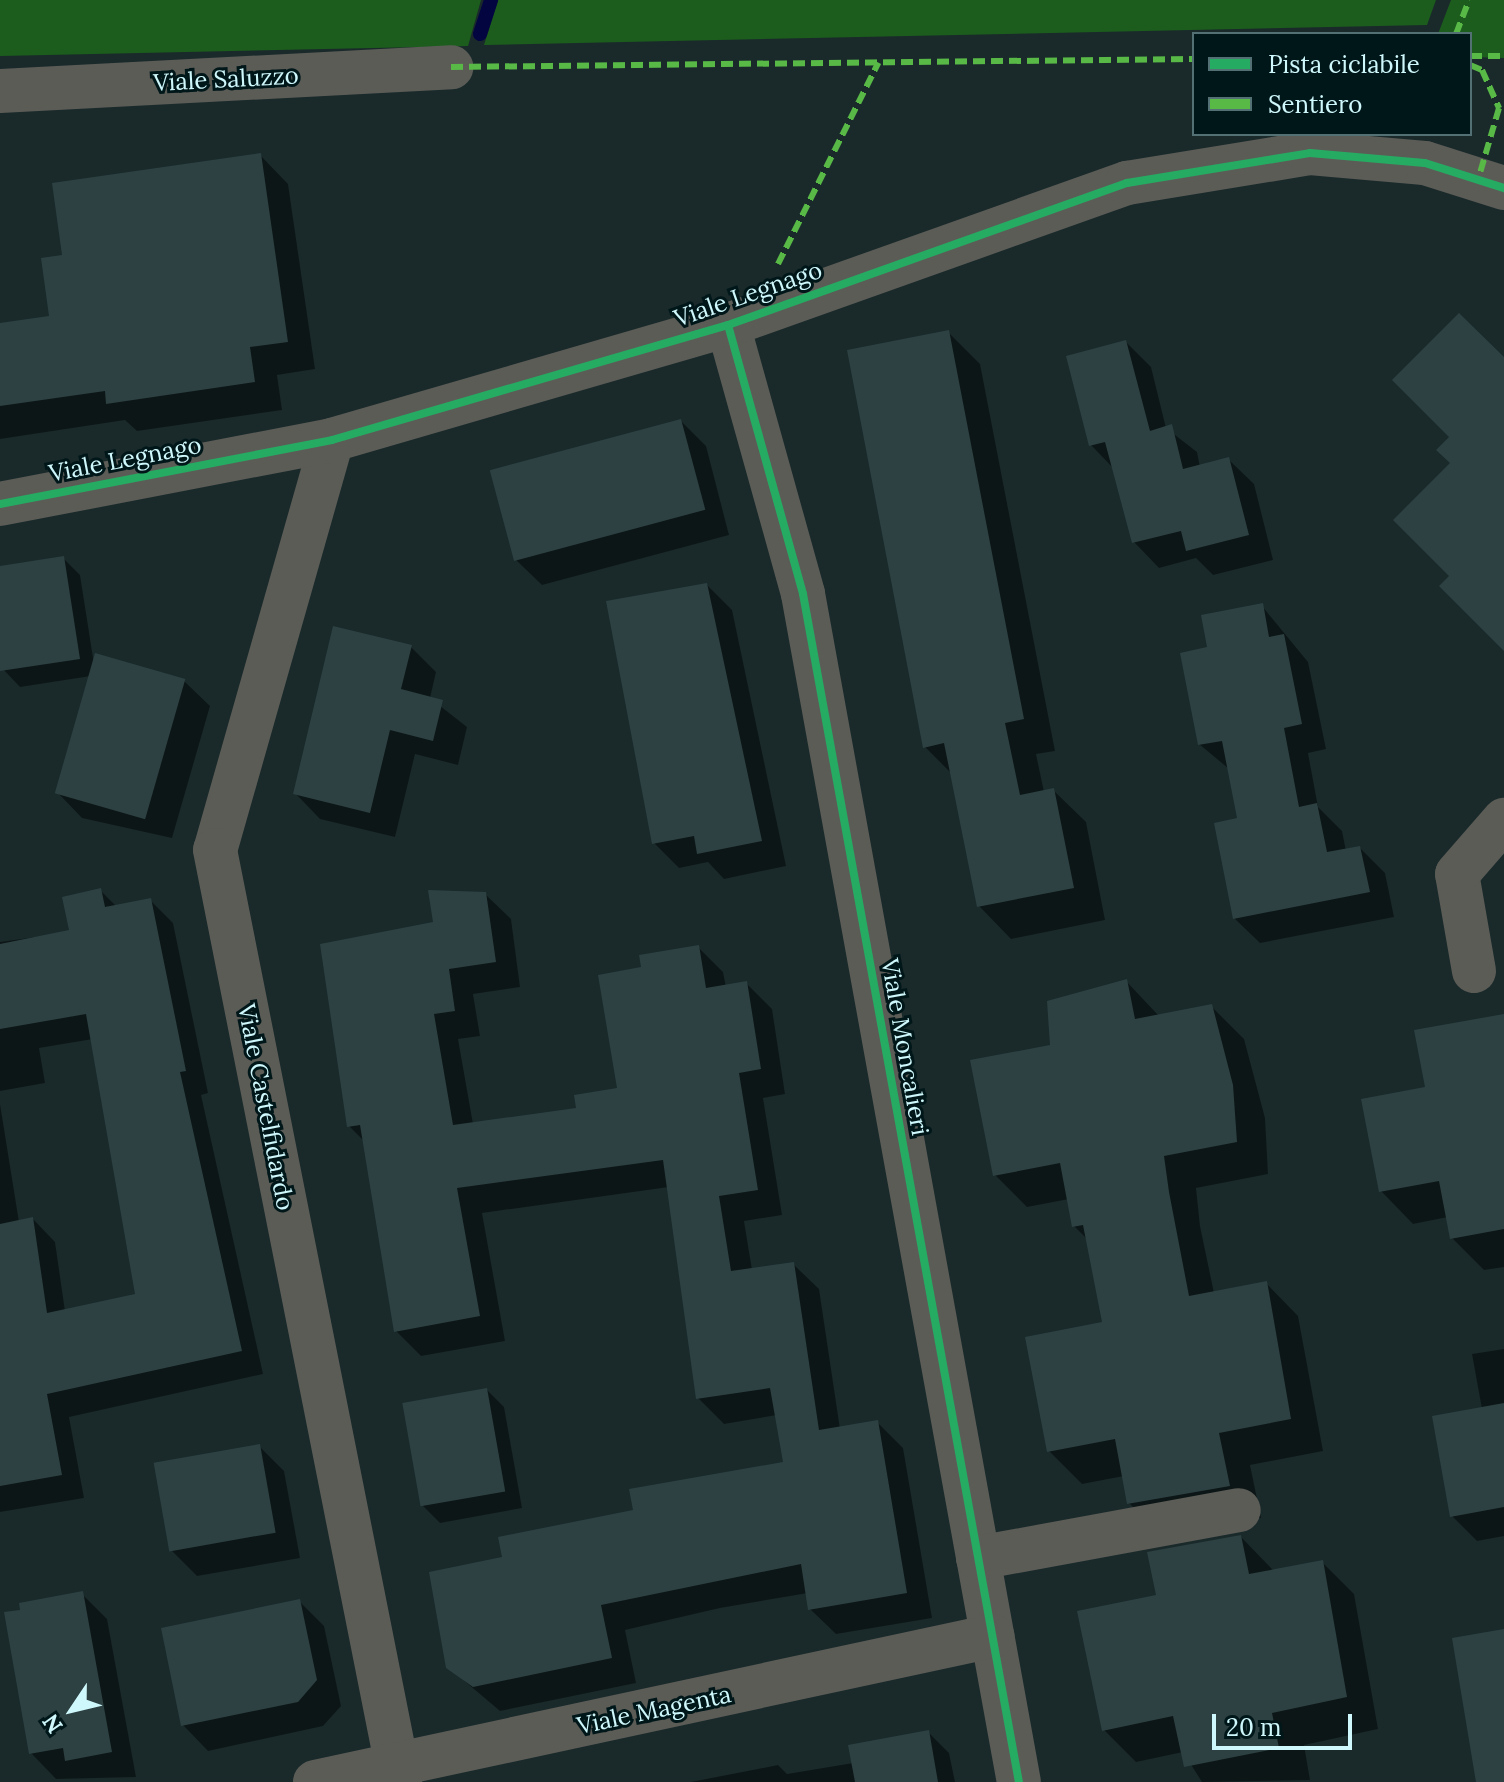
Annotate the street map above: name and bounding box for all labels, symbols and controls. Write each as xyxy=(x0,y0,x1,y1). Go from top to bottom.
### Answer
legend xyxy=(1192,32,1472,136)
text: Pista ciclabile xyxy=(1268,49,1420,80)
street label: Viale Saluzzo xyxy=(153,61,299,97)
text: Sentiero xyxy=(1268,89,1362,120)
street label: Viale Legnago xyxy=(670,255,826,333)
street label: Viale Legnago xyxy=(46,430,204,488)
street label: Viale Moncalieri xyxy=(875,956,935,1138)
street label: Viale Castelfidardo xyxy=(232,1001,300,1213)
north arrow xyxy=(32,1670,112,1750)
street label: Viale Magenta xyxy=(574,1680,734,1740)
scale bar xyxy=(1216,1698,1356,1748)
text: N xyxy=(36,1709,69,1739)
text: 20 m xyxy=(1226,1712,1282,1743)

